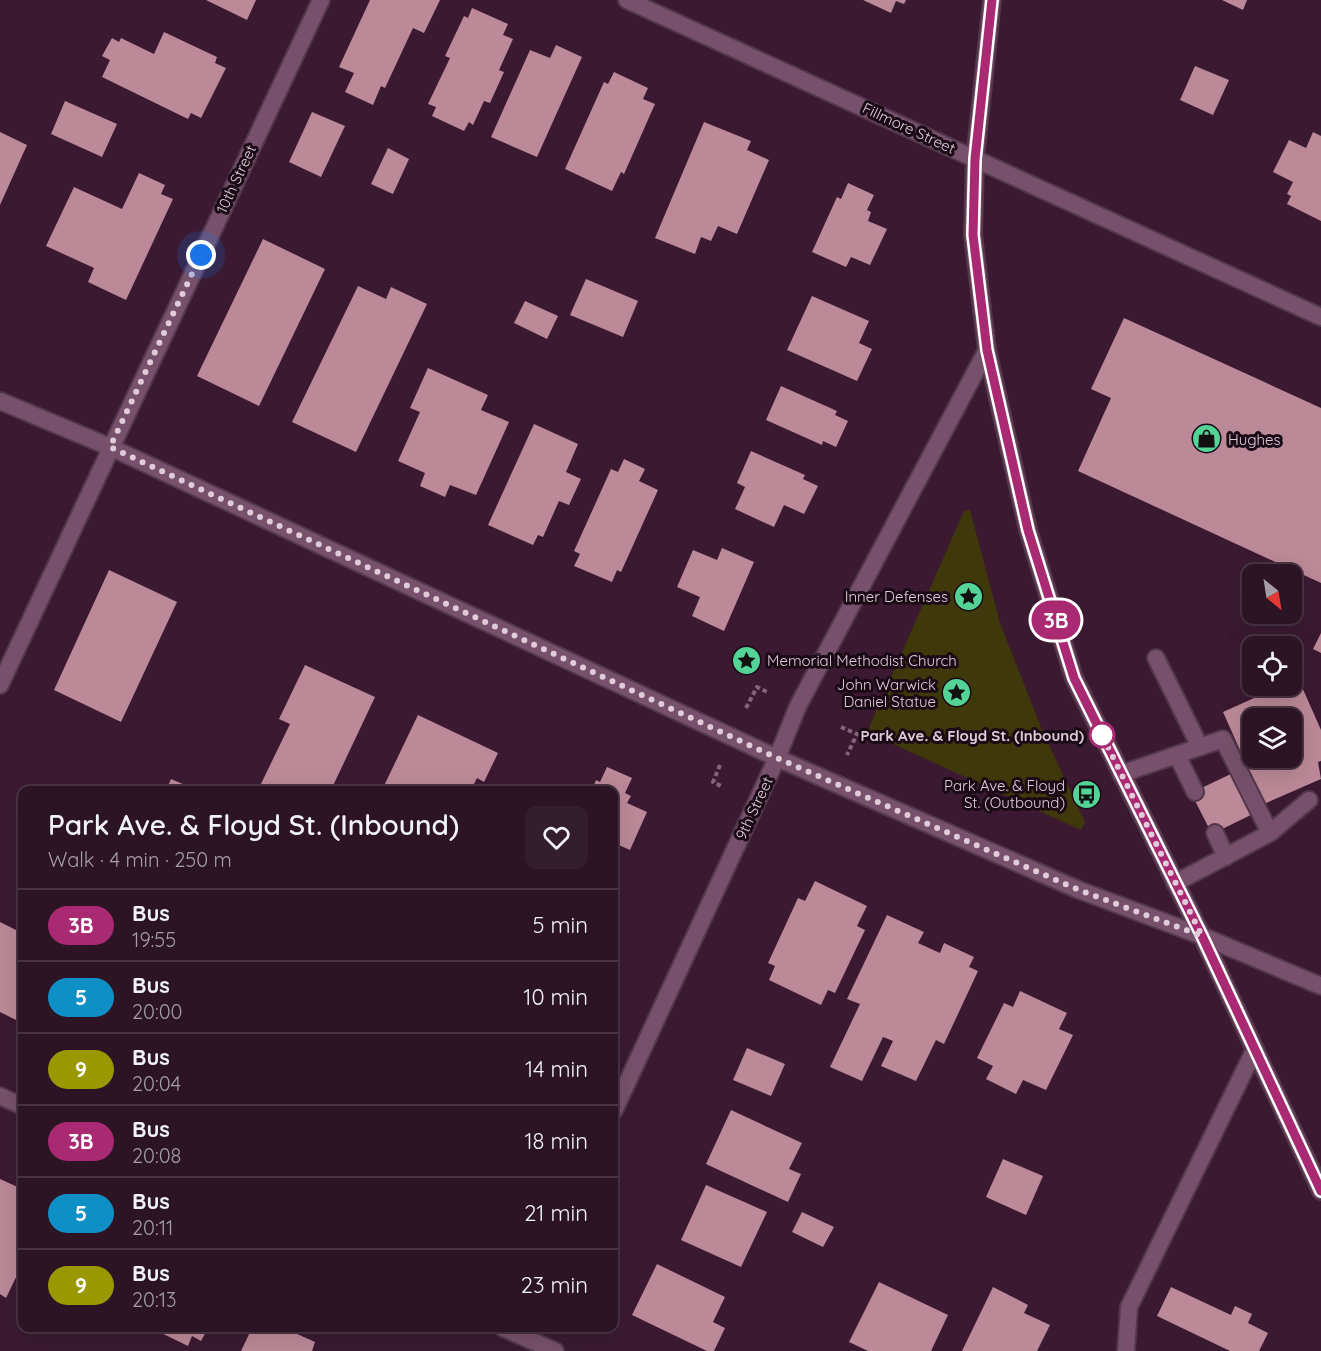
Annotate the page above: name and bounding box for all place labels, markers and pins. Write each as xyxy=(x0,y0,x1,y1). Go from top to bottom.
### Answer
shop icon: Hughes xyxy=(1191,423,1223,455)
place label: Hughes xyxy=(1228,430,1281,449)
place icon: Inner Defenses xyxy=(953,580,985,612)
place label: Inner Defenses xyxy=(845,587,948,606)
place icon: Memorial Methodist Church xyxy=(730,644,762,676)
place label: Memorial Methodist Church xyxy=(767,651,957,670)
place label: John Warwick Daniel Statue xyxy=(837,675,936,711)
place icon: John Warwick Daniel Statue xyxy=(941,677,973,709)
marker: Park Ave. & Floyd St. (Inbound) xyxy=(1089,722,1115,748)
place label: Park Ave. & Floyd St. (Inbound) xyxy=(860,726,1084,745)
place label: Park Ave. & Floyd St. (Outbound) xyxy=(944,776,1065,812)
bus stop icon: Park Ave. & Floyd St. (Outbound) xyxy=(1070,778,1102,810)

